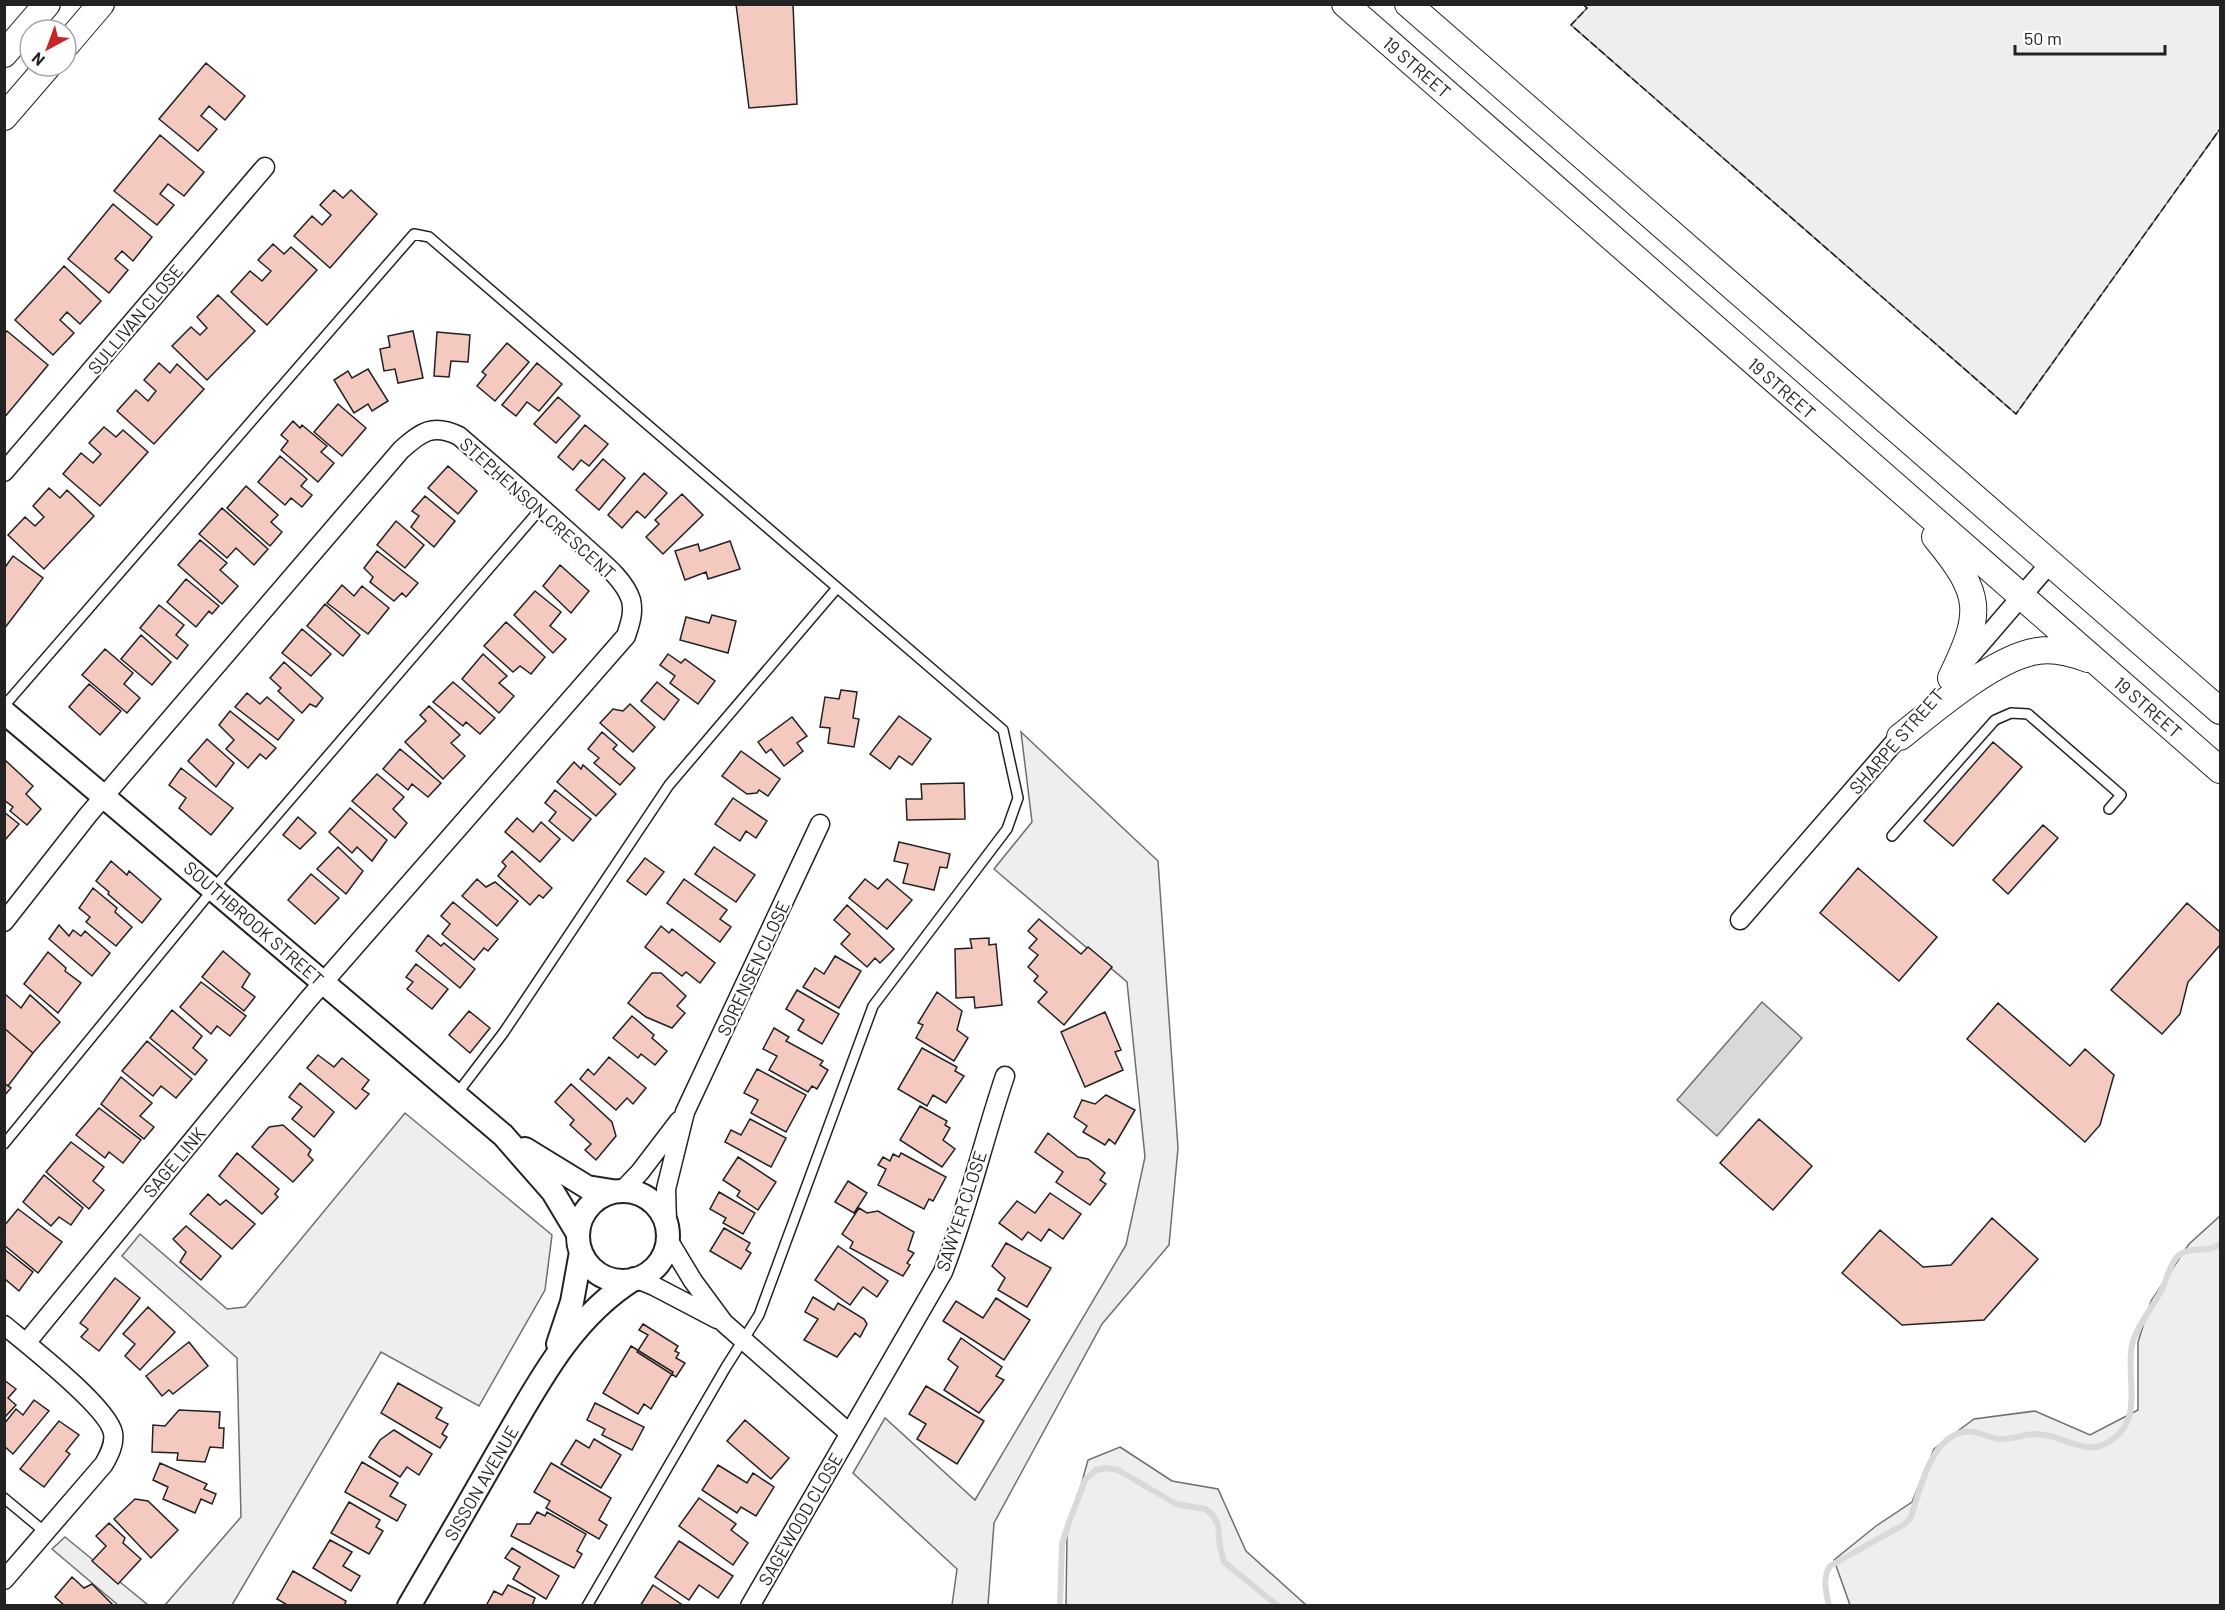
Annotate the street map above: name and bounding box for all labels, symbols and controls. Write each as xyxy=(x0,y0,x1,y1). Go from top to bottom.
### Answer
north arrow xyxy=(18,18,78,78)
scale bar xyxy=(2015,18,2165,56)
text: 50 m xyxy=(2024,27,2062,49)
street label: 19 STREET xyxy=(1379,32,1455,102)
text: N xyxy=(28,49,48,70)
street label: SULLIVAN CLOSE xyxy=(83,260,187,378)
street label: 19 STREET xyxy=(1744,353,1820,423)
street label: STEPHENSON CRESCENT xyxy=(456,432,620,584)
street label: 19 STREET xyxy=(2110,672,2186,742)
street label: SHARPE STREET xyxy=(1844,684,1948,798)
street label: SOUTHBROOK STREET xyxy=(180,856,328,990)
street label: SORENSEN CLOSE xyxy=(712,897,794,1039)
street label: SAGE LINK xyxy=(138,1122,210,1202)
street label: SAWYER CLOSE xyxy=(931,1148,991,1274)
street label: SISSON AVENUE xyxy=(439,1422,523,1544)
street label: SAGEWOOD CLOSE xyxy=(753,1449,847,1589)

